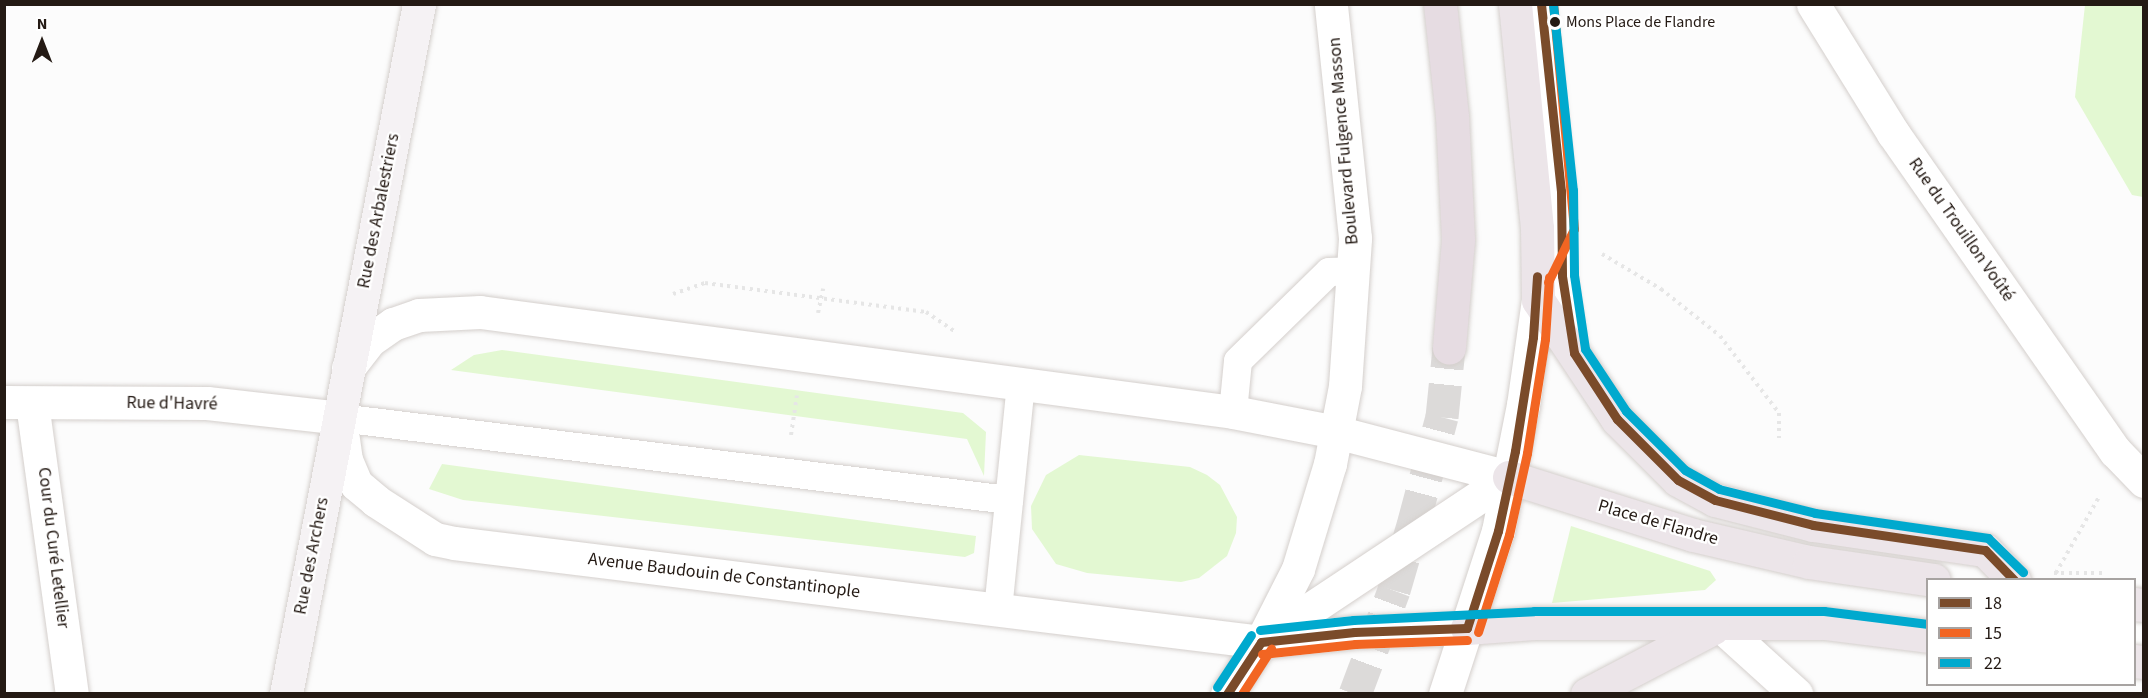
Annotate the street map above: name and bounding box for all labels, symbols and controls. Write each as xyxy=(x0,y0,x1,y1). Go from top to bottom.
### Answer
north arrow xyxy=(12,12,72,72)
place label: Mons Place de Flandre xyxy=(1566,12,1715,32)
text: N xyxy=(37,13,47,35)
marker: Mons Place de Flandre xyxy=(1549,16,1561,28)
street label: Boulevard Fulgence Masson xyxy=(1324,36,1364,246)
street label: Rue des Arbalestriers xyxy=(353,132,405,290)
street label: Rue du Trouillon Voûté xyxy=(1903,154,2019,306)
street label: Rue d'Havré xyxy=(126,392,218,416)
street label: Cour du Curé Letellier xyxy=(32,466,74,630)
street label: Rue des Archers xyxy=(290,495,334,617)
street label: Place de Flandre xyxy=(1595,496,1721,550)
street label: Avenue Baudouin de Constantinople xyxy=(587,549,861,603)
legend xyxy=(1926,578,2136,686)
text: 18 xyxy=(1984,591,2002,616)
text: 15 xyxy=(1984,621,2002,646)
text: 22 xyxy=(1984,651,2002,676)

